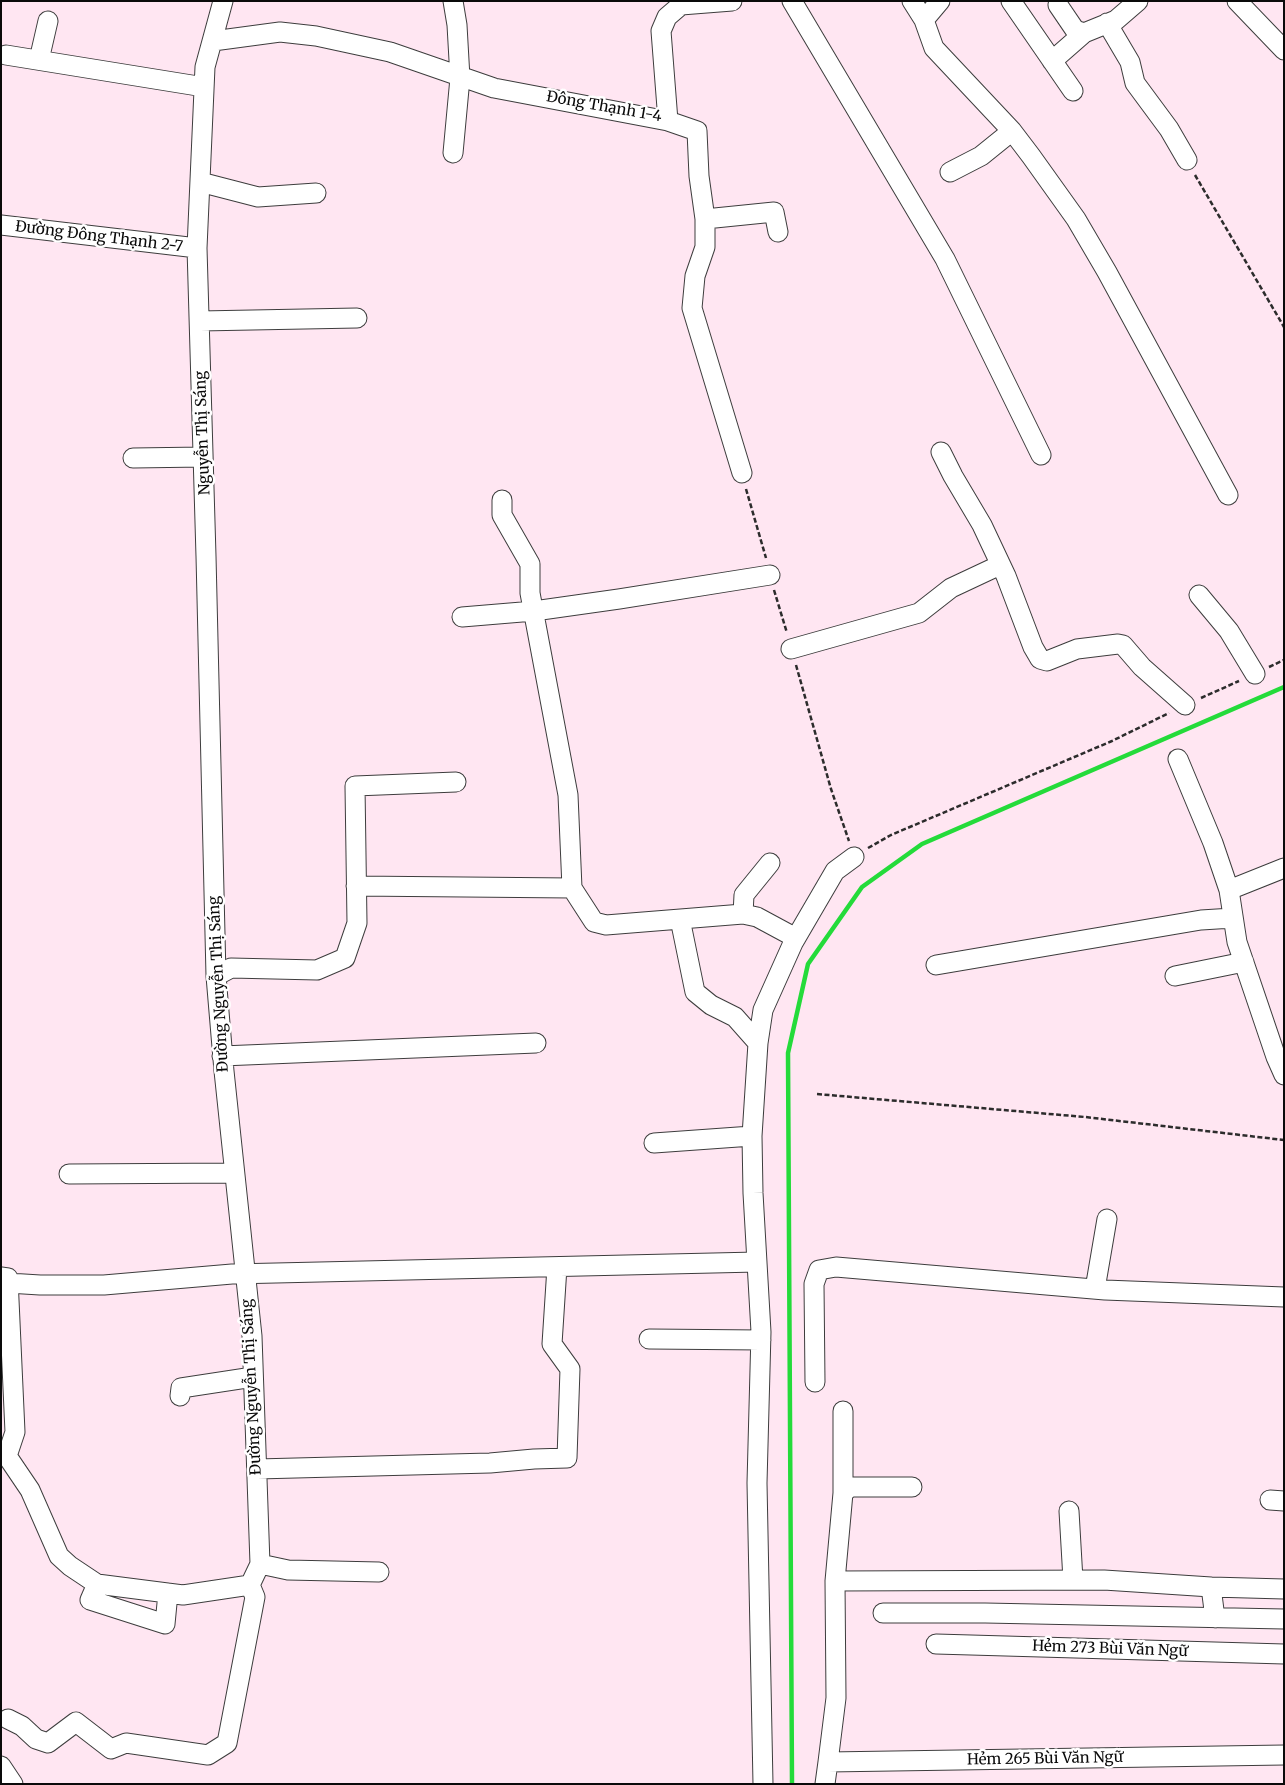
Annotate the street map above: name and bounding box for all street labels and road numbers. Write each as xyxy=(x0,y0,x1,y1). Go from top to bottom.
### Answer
street label: Đông Thạnh 1-4 xyxy=(545,88,663,126)
street label: Đường Đông Thạnh 2-7 xyxy=(14,218,184,256)
street label: Nguyễn Thị Sáng xyxy=(192,371,214,495)
street label: Đường Nguyễn Thị Sáng xyxy=(205,895,233,1073)
street label: Đường Nguyễn Thị Sáng xyxy=(238,1298,266,1476)
street label: Hẻm 273 Bùi Văn Ngữ xyxy=(1032,1637,1188,1661)
street label: Hẻm 265 Bùi Văn Ngữ xyxy=(967,1749,1123,1769)

